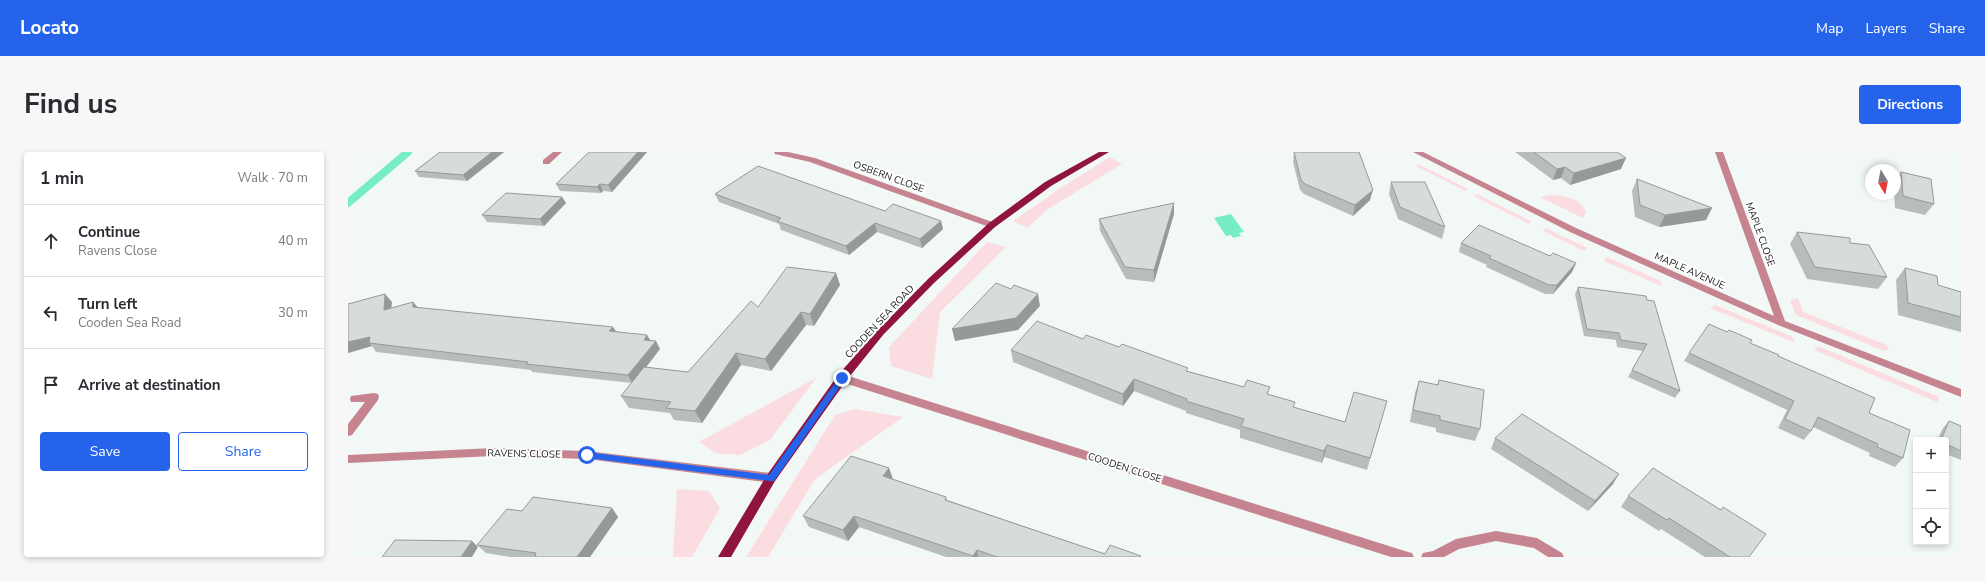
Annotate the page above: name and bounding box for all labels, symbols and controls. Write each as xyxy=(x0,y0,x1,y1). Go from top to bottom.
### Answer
text: Locato xyxy=(20,15,79,41)
text: Map xyxy=(1816,19,1843,38)
text: Layers xyxy=(1865,19,1907,38)
text: Share xyxy=(1929,19,1965,38)
text: Find us xyxy=(24,85,118,123)
button: Directions xyxy=(1859,85,1961,124)
street label: OSBERN CLOSE xyxy=(851,158,926,196)
north arrow xyxy=(1865,164,1901,200)
text: 1 min xyxy=(40,167,84,190)
text: Walk · 70 m xyxy=(237,169,308,187)
street label: MAPLE CLOSE xyxy=(1742,200,1778,269)
text: Continue xyxy=(78,222,140,242)
icon: ahead xyxy=(40,230,62,252)
text: 40 m xyxy=(278,232,308,250)
text: Ravens Close xyxy=(78,242,157,260)
street label: MAPLE AVENUE xyxy=(1652,249,1727,293)
street label: COODEN SEA ROAD xyxy=(842,282,917,361)
text: Turn left xyxy=(78,294,137,314)
icon: left xyxy=(40,302,62,324)
text: 30 m xyxy=(278,304,308,322)
text: Cooden Sea Road xyxy=(78,314,181,332)
route end xyxy=(833,369,851,387)
icon: arrive xyxy=(40,374,62,396)
text: Arrive at destination xyxy=(78,375,221,395)
button: Save xyxy=(40,432,170,471)
button: Share xyxy=(178,432,308,471)
map controls xyxy=(1913,437,1949,545)
button: + xyxy=(1913,437,1949,473)
street label: RAVENS CLOSE xyxy=(487,446,561,462)
route start xyxy=(578,446,596,464)
street label: COODEN CLOSE xyxy=(1086,449,1163,486)
button: − xyxy=(1913,473,1949,509)
button: locate xyxy=(1913,509,1949,545)

